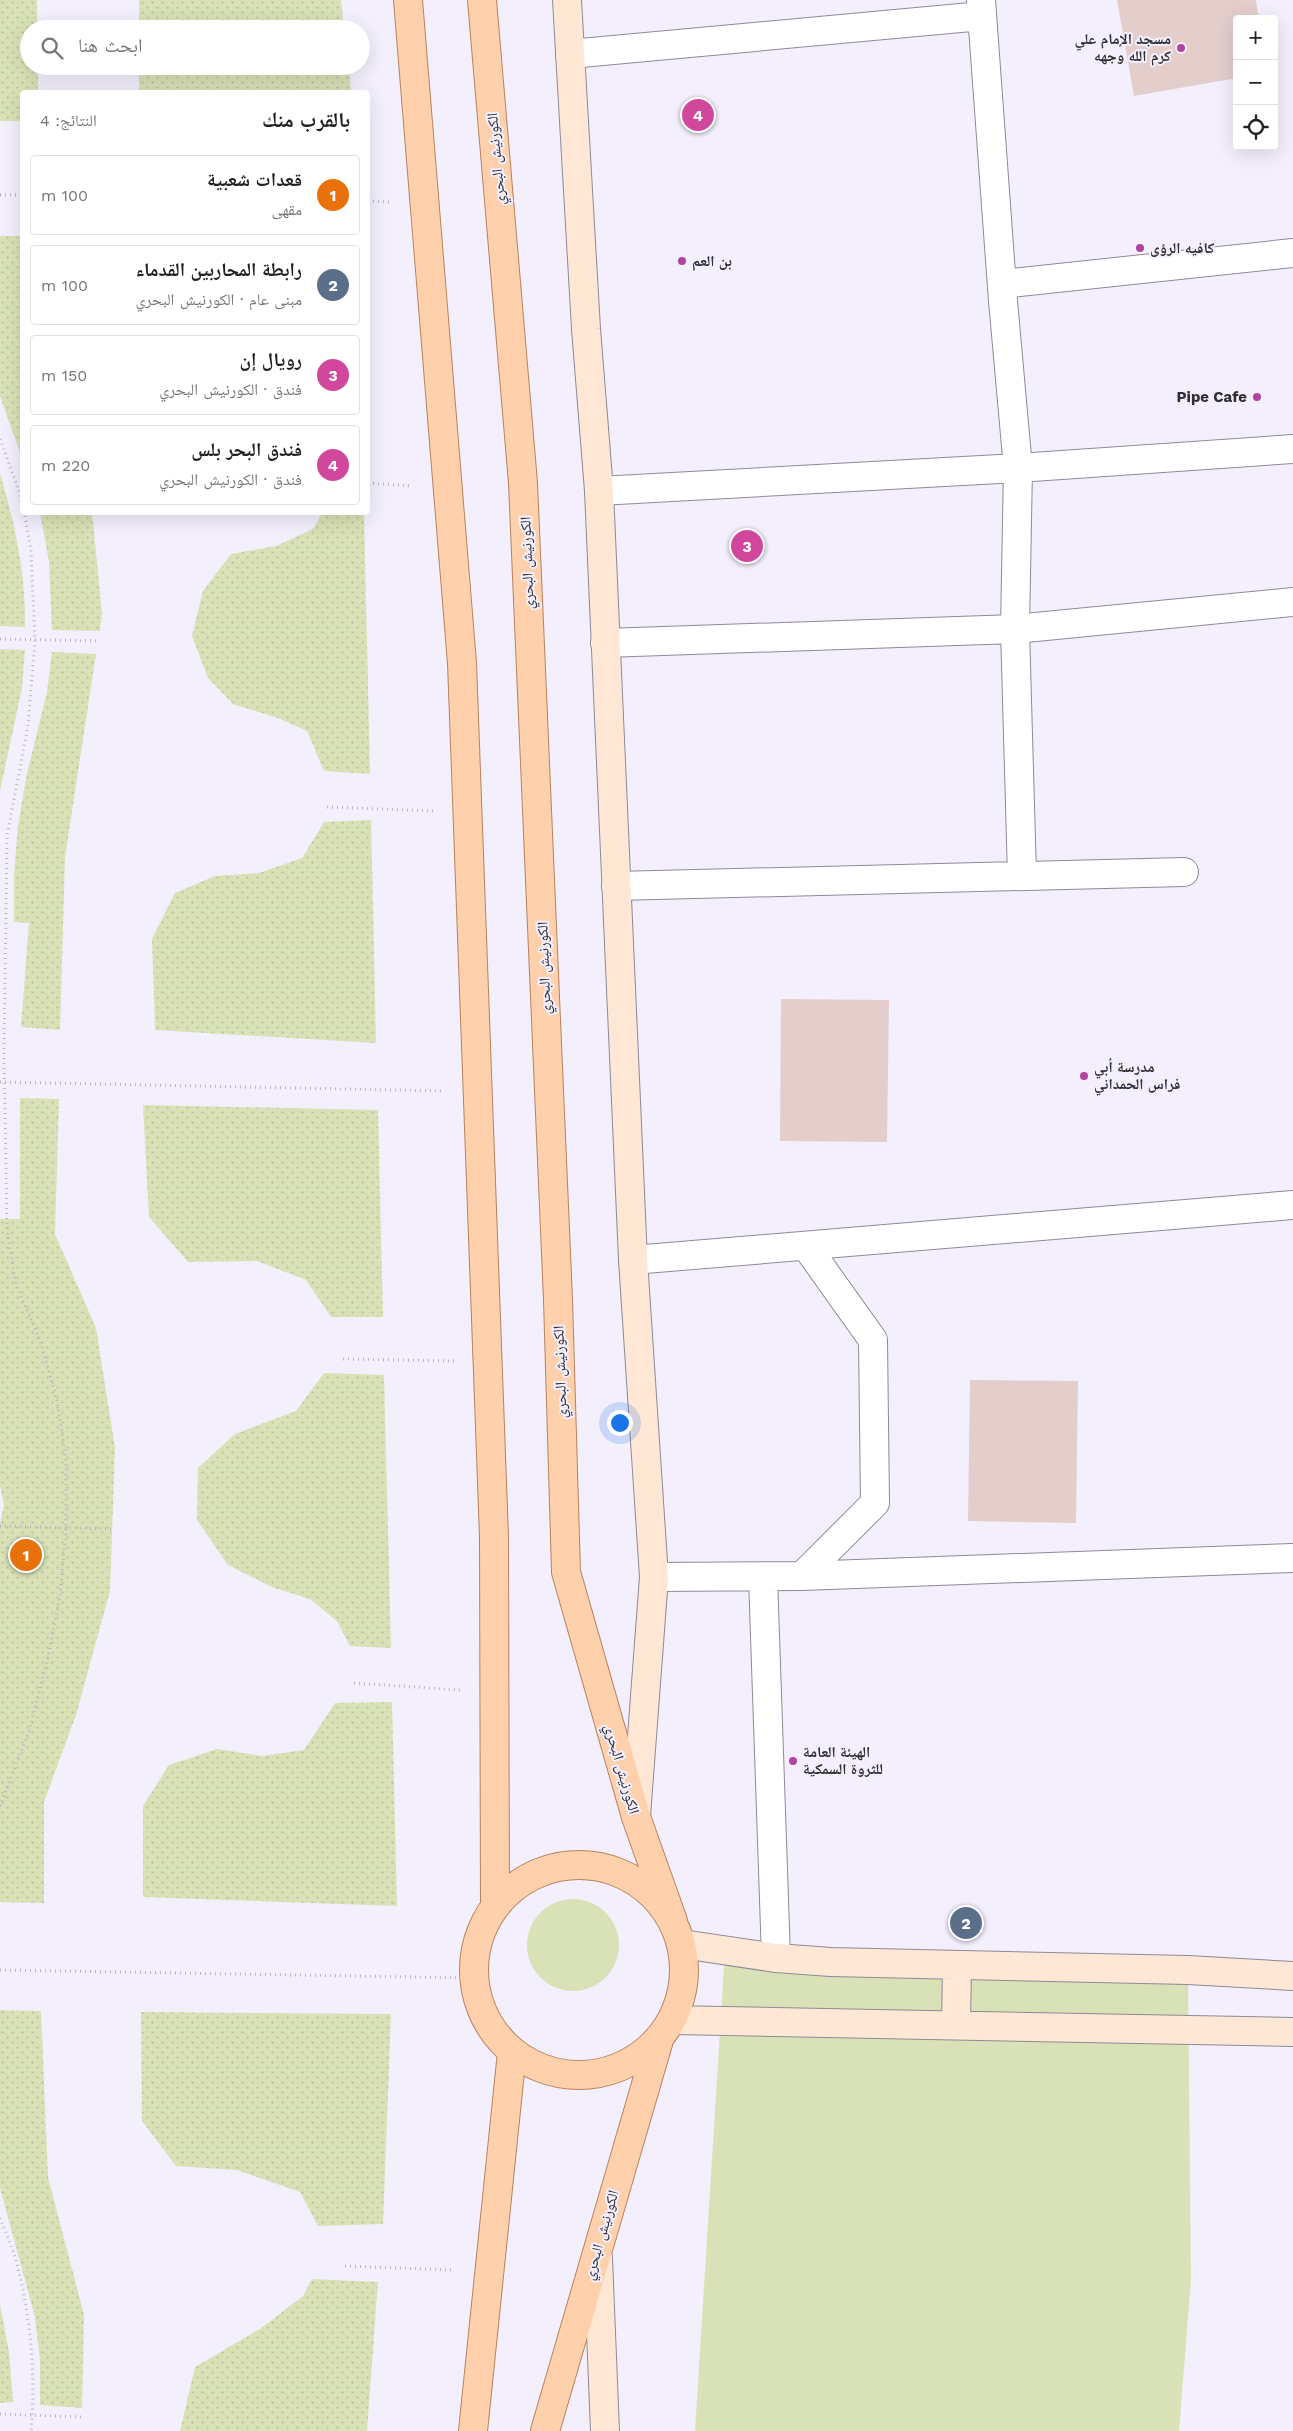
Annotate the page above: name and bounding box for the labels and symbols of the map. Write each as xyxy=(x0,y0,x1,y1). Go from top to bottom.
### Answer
place label: مسجد الإمام علي كرم الله وجهه xyxy=(1075,30,1171,66)
marker: مسجد الإمام علي كرم الله وجهه xyxy=(1175,42,1187,54)
pin: 4 xyxy=(682,96,714,134)
street label: الكورنيش البحري xyxy=(483,112,512,206)
place label: كافيه الرؤى xyxy=(1150,239,1215,257)
marker: كافيه الرؤى xyxy=(1134,242,1146,254)
place label: بن العم xyxy=(692,252,732,271)
marker: بن العم xyxy=(676,255,688,267)
place label: Pipe Cafe xyxy=(1177,388,1247,406)
marker: Pipe Cafe xyxy=(1251,391,1263,403)
street label: الكورنيش البحري xyxy=(516,516,540,610)
pin: 3 xyxy=(731,527,763,565)
street label: الكورنيش البحري xyxy=(533,921,557,1015)
place label: مدرسة أبي فراس الحمداني xyxy=(1094,1058,1180,1096)
marker: مدرسة أبي فراس الحمداني xyxy=(1078,1070,1090,1082)
street label: الكورنيش البحري xyxy=(549,1325,573,1419)
your location xyxy=(607,1410,633,1436)
pin: 1 xyxy=(10,1536,42,1574)
street label: الكورنيش البحري xyxy=(598,1722,643,1817)
place label: الهيئة العامة للثروة السمكية xyxy=(803,1743,883,1778)
marker: الهيئة العامة للثروة السمكية xyxy=(787,1755,799,1767)
pin: 2 xyxy=(950,1904,982,1942)
street label: الكورنيش البحري xyxy=(580,2188,625,2283)

